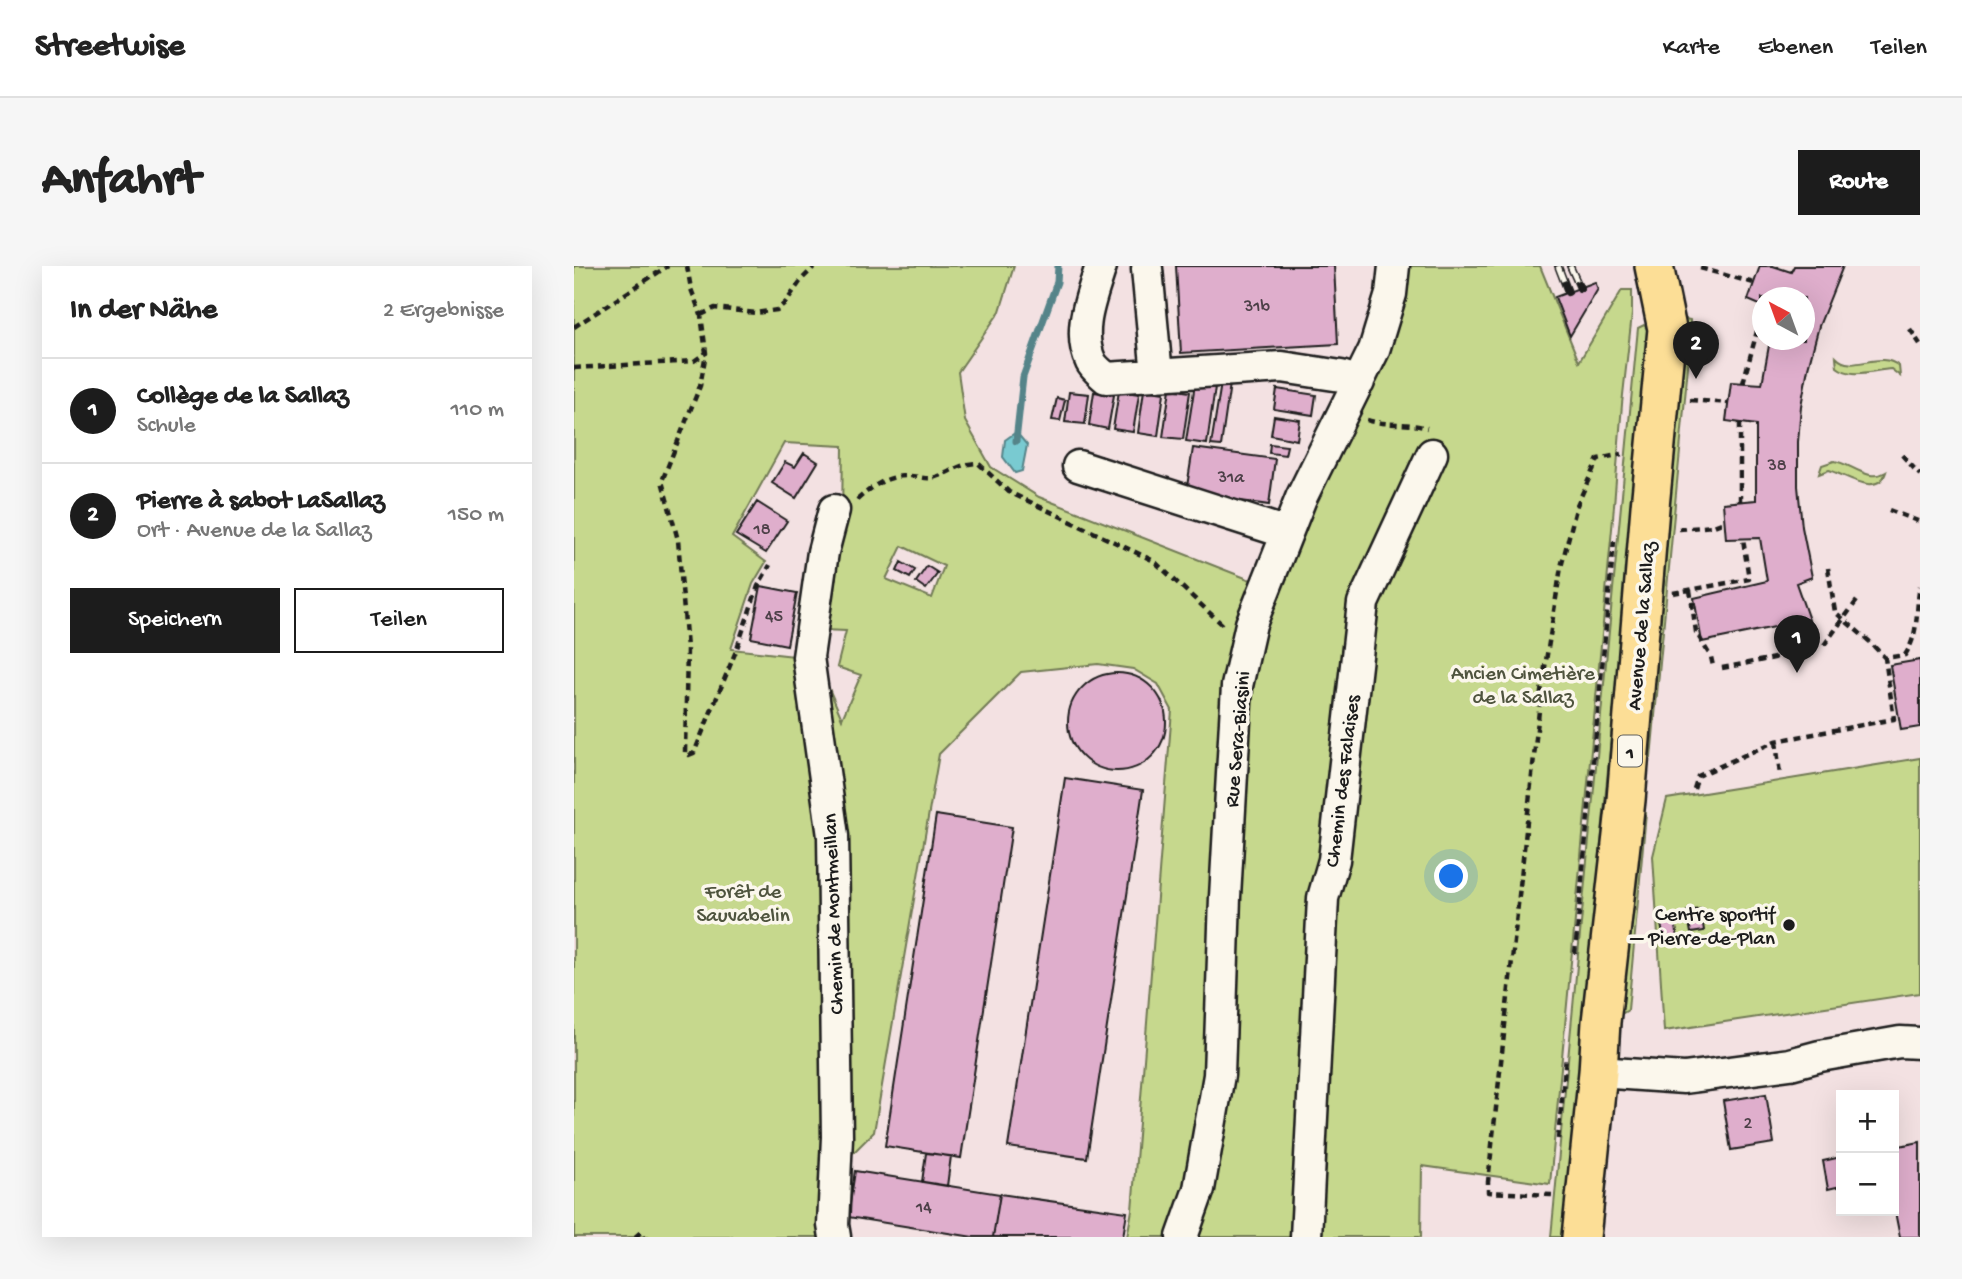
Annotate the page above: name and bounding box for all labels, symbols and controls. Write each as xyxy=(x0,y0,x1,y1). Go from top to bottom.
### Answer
text: Streetwise xyxy=(35,29,185,67)
text: Karte xyxy=(1663,34,1720,63)
text: Ebenen xyxy=(1758,34,1833,63)
text: Teilen xyxy=(1871,34,1927,63)
button: Route xyxy=(1798,150,1920,215)
text: Anfahrt xyxy=(42,153,200,211)
north arrow xyxy=(1752,287,1815,350)
text: In der Nähe xyxy=(70,294,217,329)
house number: 31b xyxy=(1243,297,1271,318)
text: 2 Ergebnisse xyxy=(383,298,504,325)
pin: 2 xyxy=(1673,321,1719,379)
text: Collège de la Sallaz xyxy=(137,382,349,413)
text: 1 xyxy=(88,397,98,424)
text: 110 m xyxy=(451,397,504,424)
text: Schule xyxy=(137,413,196,440)
house number: 38 xyxy=(1766,456,1787,477)
house number: 31a xyxy=(1217,468,1245,489)
text: Pierre à sabot LaSallaz xyxy=(137,487,385,518)
text: 2 xyxy=(87,502,99,529)
text: 150 m xyxy=(448,502,504,529)
text: Ort · Avenue de la Sallaz xyxy=(137,518,372,545)
house number: 18 xyxy=(752,520,771,541)
street label: Avenue de la Sallaz xyxy=(1624,540,1663,712)
button: Speichern xyxy=(70,588,280,653)
button: Teilen xyxy=(294,588,504,653)
house number: 45 xyxy=(765,607,783,628)
pin: 1 xyxy=(1774,615,1820,673)
park label: Ancien Cimetière de la Sallaz xyxy=(1451,663,1596,712)
street label: Rue Sera-Biasini xyxy=(1221,670,1258,808)
street label: Chemin des Falaises xyxy=(1322,693,1368,869)
road number: 1 xyxy=(1618,736,1642,766)
street label: Chemin de Montmeillan xyxy=(819,813,852,1015)
your location xyxy=(1434,859,1468,893)
park label: Forêt de Sauvabelin xyxy=(696,881,790,930)
place label: Centre sportif – Pierre-de-Plan xyxy=(1629,904,1777,953)
marker: Centre sportif – Pierre-de-Plan xyxy=(1781,917,1797,933)
map controls xyxy=(1836,1090,1899,1216)
button: + xyxy=(1836,1090,1899,1153)
house number: 2 xyxy=(1744,1114,1753,1135)
button: − xyxy=(1836,1153,1899,1216)
house number: 14 xyxy=(915,1198,932,1219)

